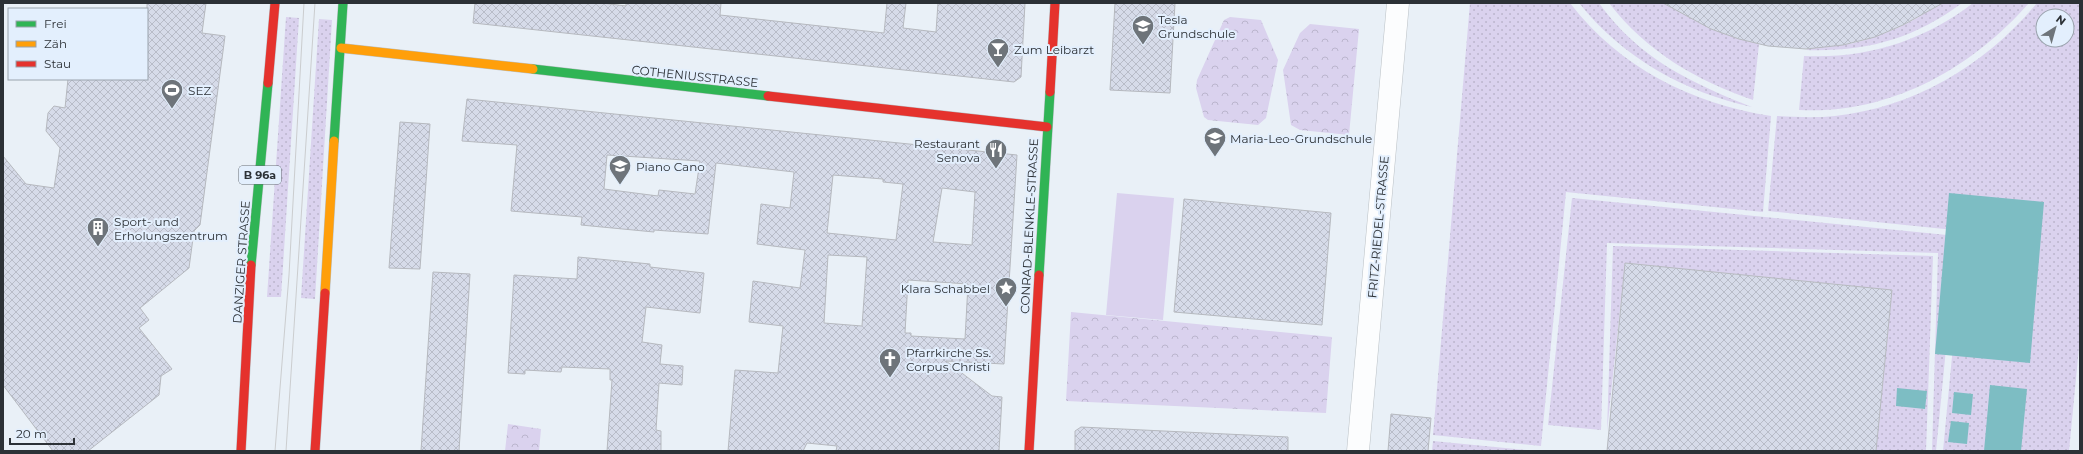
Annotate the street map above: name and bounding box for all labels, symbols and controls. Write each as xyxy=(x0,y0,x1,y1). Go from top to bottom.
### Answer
legend xyxy=(8,8,148,80)
north arrow xyxy=(2035,8,2075,48)
place label: Tesla Grundschule xyxy=(1158,12,1236,41)
text: N xyxy=(2053,12,2069,28)
school or university icon: Tesla Grundschule xyxy=(1130,13,1156,46)
text: Frei xyxy=(44,16,67,31)
text: Zäh xyxy=(44,36,67,51)
bar icon: Zum Leibarzt xyxy=(985,36,1011,69)
place label: Zum Leibarzt xyxy=(1014,42,1094,57)
text: Stau xyxy=(44,56,71,71)
street label: COTHENIUSSTRASSE xyxy=(631,62,759,90)
sports icon: SEZ xyxy=(159,77,185,110)
place label: SEZ xyxy=(188,83,211,98)
school or university icon: Maria-Leo-Grundschule xyxy=(1202,125,1228,158)
place label: Maria-Leo-Grundschule xyxy=(1230,131,1372,146)
place label: Restaurant Senova xyxy=(914,136,980,165)
restaurant icon: Restaurant Senova xyxy=(983,137,1009,170)
street label: CONRAD-BLENKLE-STRASSE xyxy=(1017,138,1041,314)
school or university icon: Piano Cano xyxy=(607,153,633,186)
street label: FRITZ-RIEDEL-STRASSE xyxy=(1364,155,1392,299)
place label: Piano Cano xyxy=(636,159,705,174)
road number: B 96a xyxy=(239,166,281,184)
street label: DANZIGER STRASSE xyxy=(229,200,253,324)
place label: Sport- und Erholungszentrum xyxy=(114,214,228,243)
building icon: Sport- und Erholungszentrum xyxy=(85,215,111,248)
place icon: Klara Schabbel xyxy=(993,275,1019,308)
place label: Klara Schabbel xyxy=(901,281,990,296)
place label: Pfarrkirche Ss. Corpus Christi xyxy=(906,345,991,374)
church icon: Pfarrkirche Ss. Corpus Christi xyxy=(877,346,903,379)
scale bar xyxy=(10,420,74,446)
text: 20 m xyxy=(16,426,47,441)

